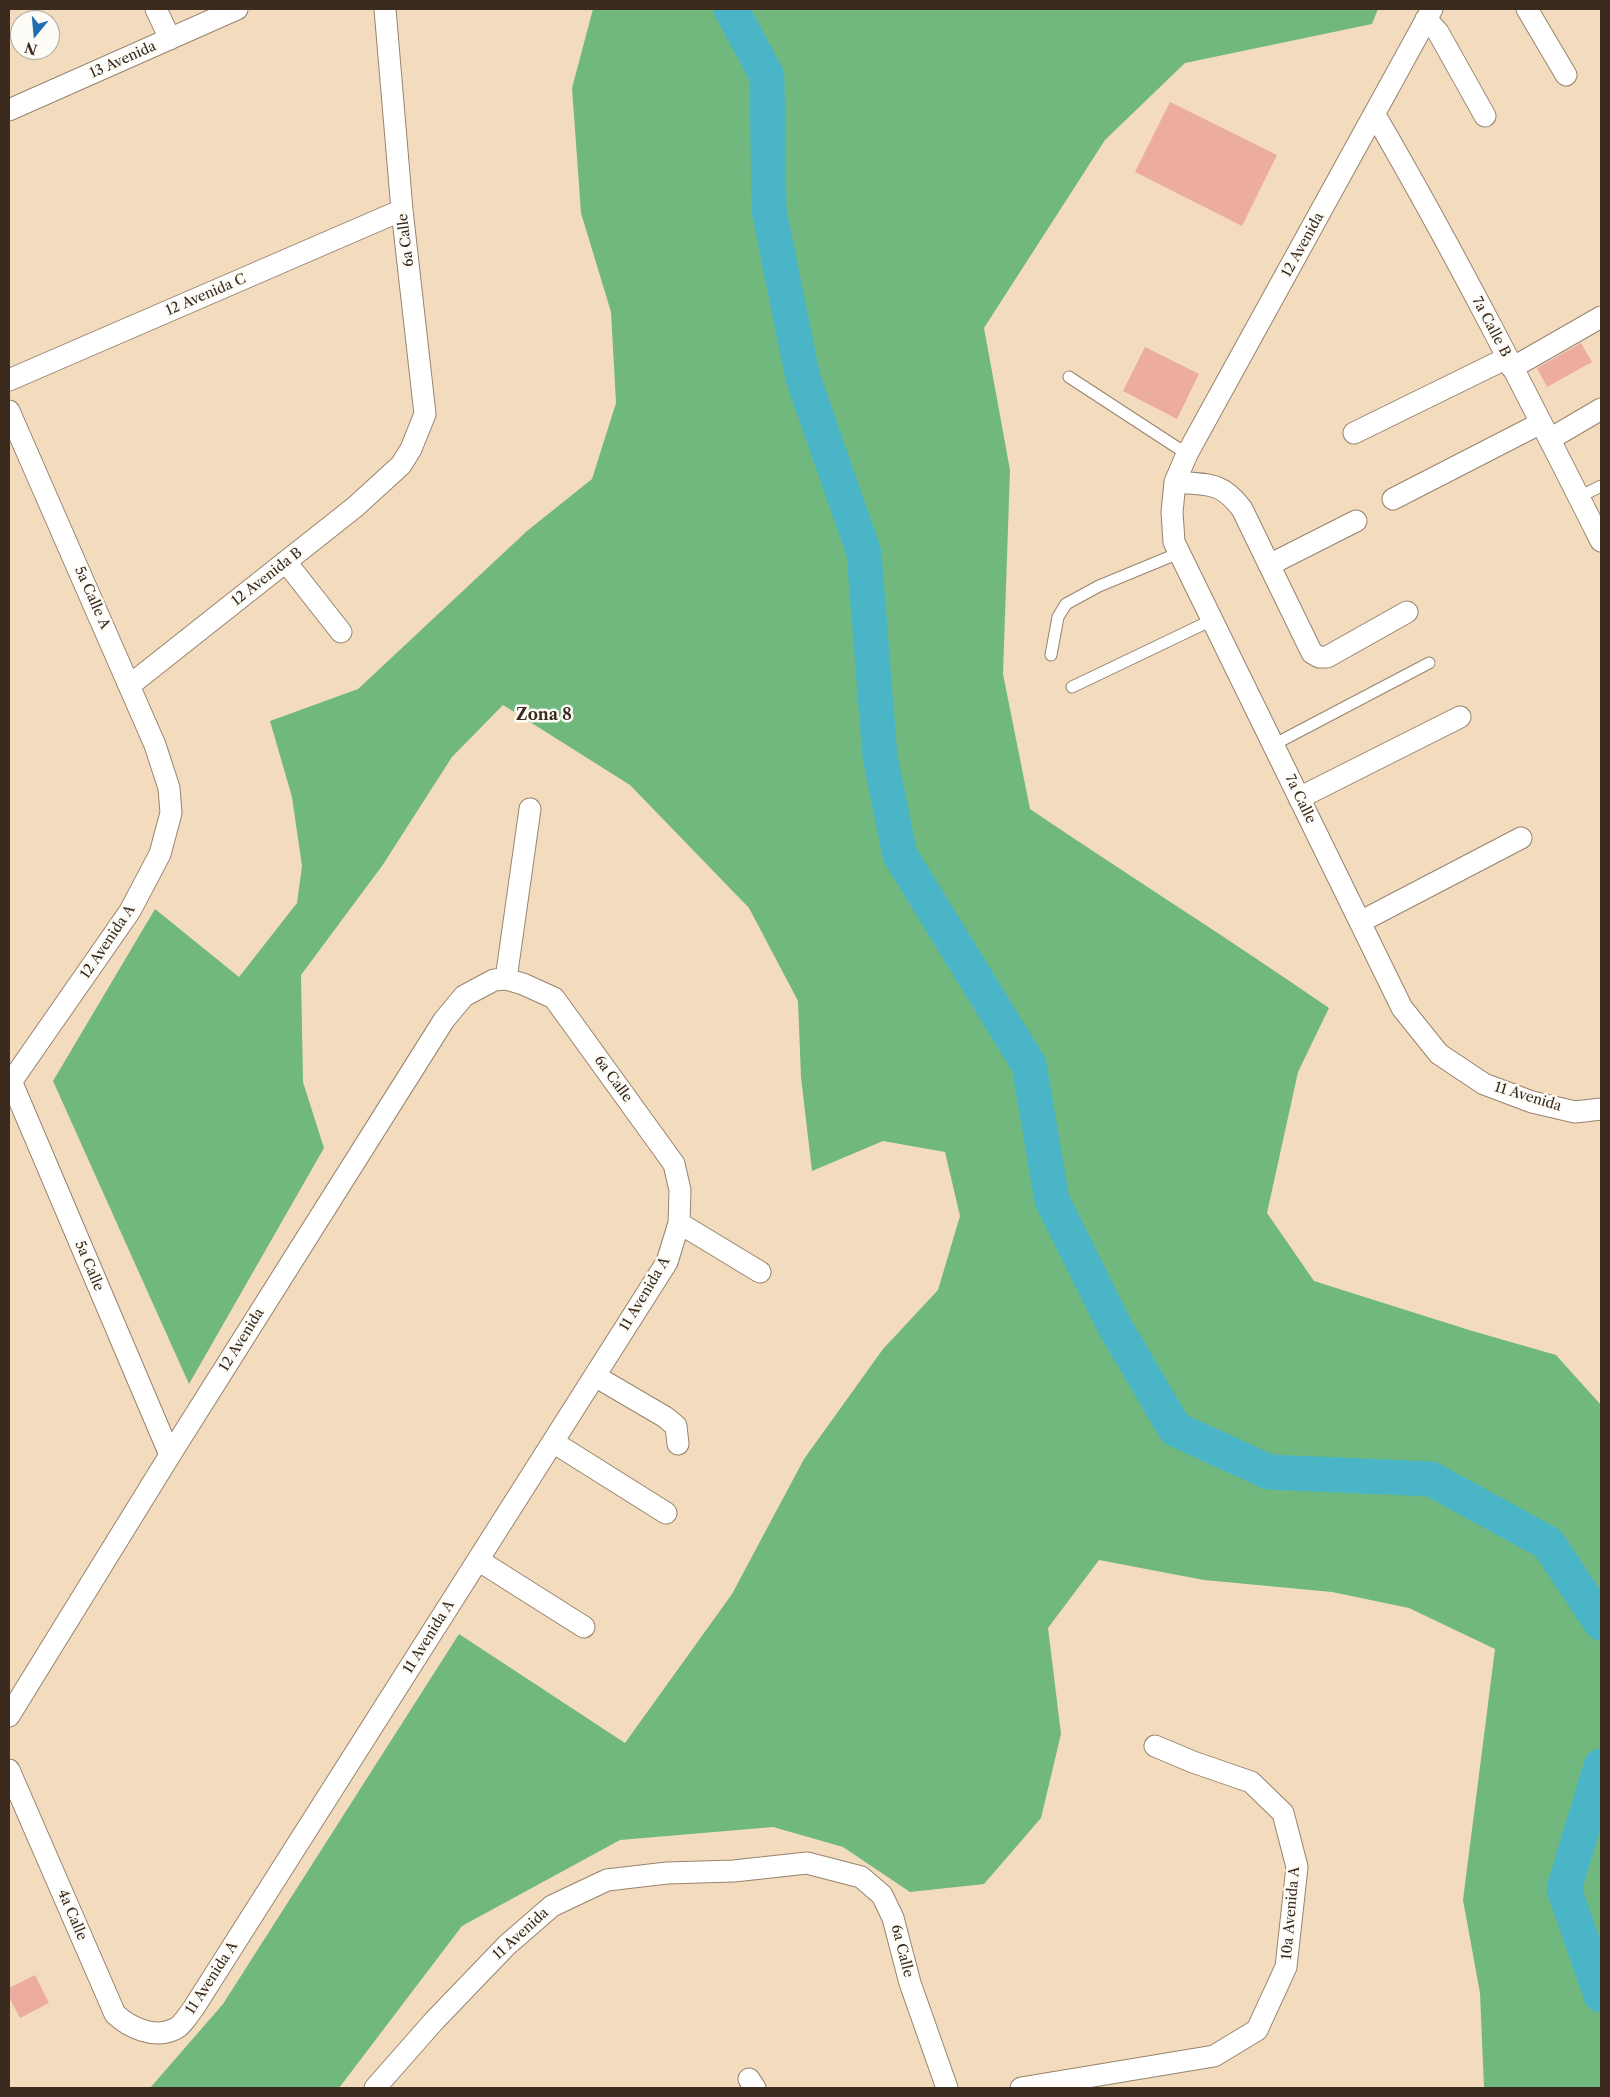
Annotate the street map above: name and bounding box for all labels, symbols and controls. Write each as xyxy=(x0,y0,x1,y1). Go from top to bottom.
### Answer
north arrow xyxy=(10,10,60,60)
text: N xyxy=(22,38,39,59)
street label: 13 Avenida xyxy=(87,38,159,82)
street label: 12 Avenida xyxy=(1278,210,1328,280)
street label: 6a Calle xyxy=(394,212,418,268)
street label: 12 Avenida C xyxy=(163,271,249,319)
street label: 7a Calle B xyxy=(1468,294,1514,360)
street label: 12 Avenida B xyxy=(228,544,306,610)
street label: 5a Calle A xyxy=(71,564,113,632)
district label: Zona 8 xyxy=(516,705,572,725)
street label: 7a Calle xyxy=(1281,772,1319,826)
street label: 12 Avenida A xyxy=(77,902,139,982)
street label: 6a Calle xyxy=(590,1052,636,1106)
street label: 11 Avenida xyxy=(1493,1079,1563,1115)
street label: 5a Calle xyxy=(71,1238,107,1294)
street label: 11 Avenida A xyxy=(616,1254,674,1334)
street label: 12 Avenida xyxy=(216,1305,268,1375)
street label: 11 Avenida A xyxy=(400,1597,458,1677)
street label: 10a Avenida A xyxy=(1279,1866,1303,1960)
street label: 4a Calle xyxy=(54,1887,90,1943)
street label: 11 Avenida xyxy=(490,1905,552,1963)
street label: 6a Calle xyxy=(887,1923,917,1979)
street label: 11 Avenida A xyxy=(182,1939,242,2017)

